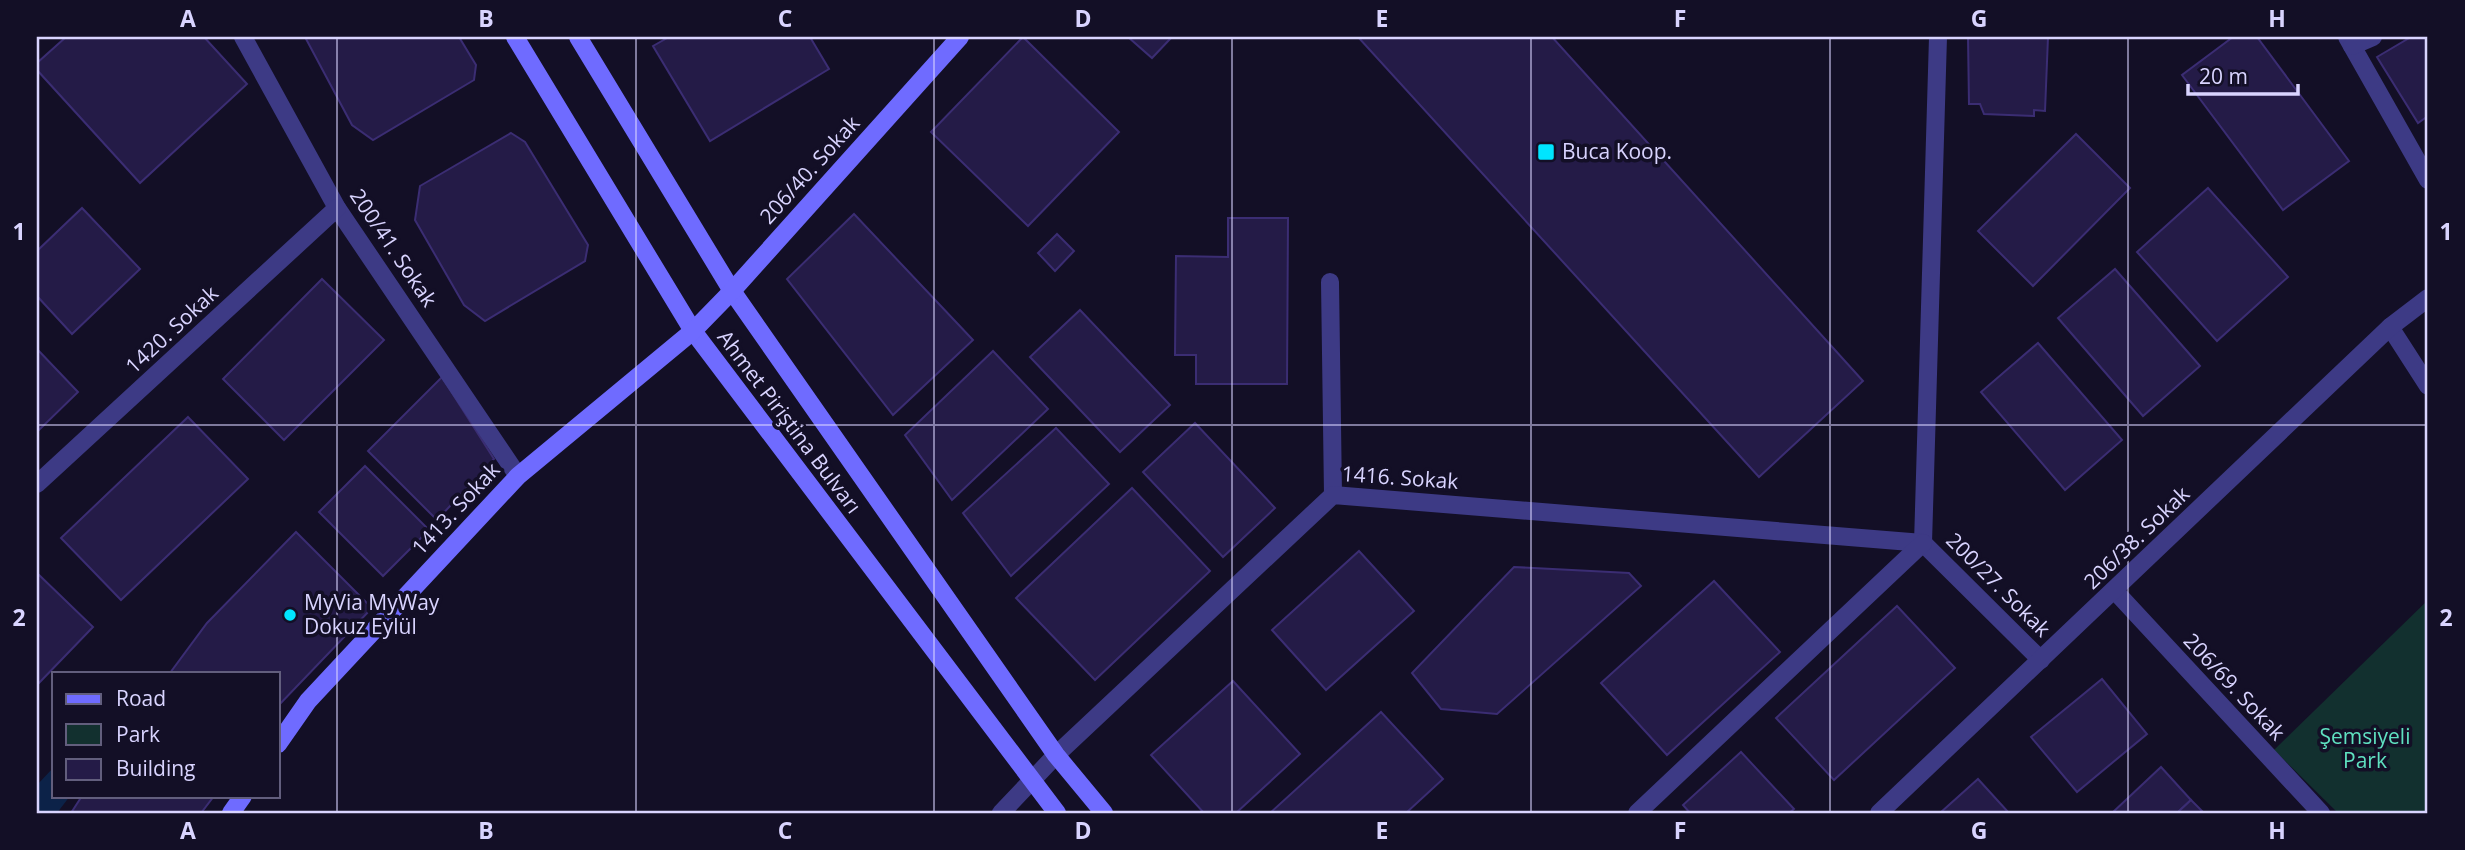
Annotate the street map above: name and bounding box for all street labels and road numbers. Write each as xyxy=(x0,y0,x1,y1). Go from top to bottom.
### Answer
street label: 206/40. Sokak xyxy=(753,109,865,229)
street label: 200/41. Sokak xyxy=(344,183,444,312)
street label: 1420. Sokak xyxy=(119,279,224,379)
street label: Ahmet Piriştina Bulvarı xyxy=(712,324,868,519)
street label: 1413. Sokak xyxy=(405,456,505,561)
street label: 1416. Sokak xyxy=(1341,459,1459,495)
street label: 206/38. Sokak xyxy=(2077,480,2195,595)
street label: 200/27. Sokak xyxy=(1941,526,2057,642)
street label: 206/69. Sokak xyxy=(2178,627,2292,746)

